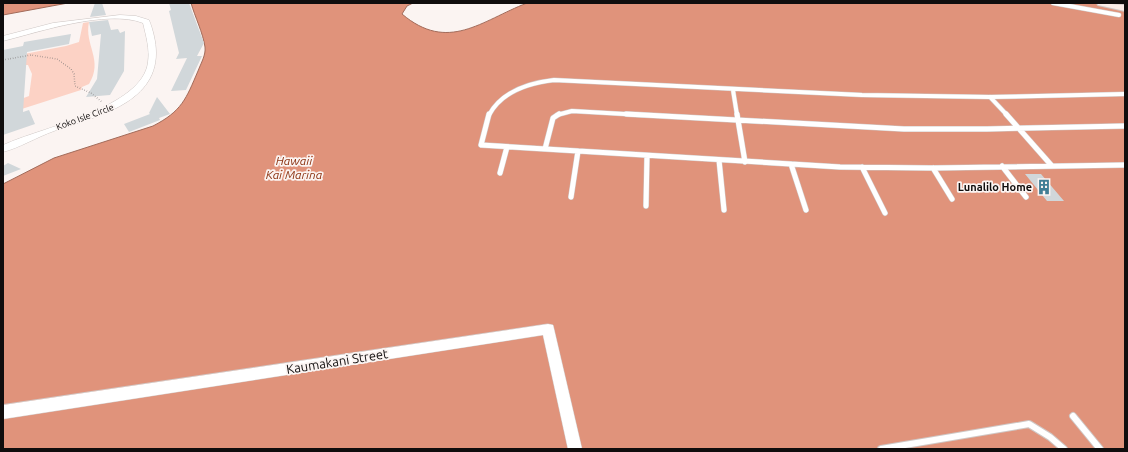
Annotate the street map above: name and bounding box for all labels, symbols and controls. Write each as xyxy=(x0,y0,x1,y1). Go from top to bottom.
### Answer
street label: Koko Isle Circle xyxy=(55,102,115,132)
water label: Hawaii Kai Marina xyxy=(266,154,323,181)
building icon: Lunalilo Home xyxy=(1035,178,1053,196)
place label: Lunalilo Home xyxy=(958,181,1032,193)
street label: Kaumakani Street xyxy=(285,346,389,376)

